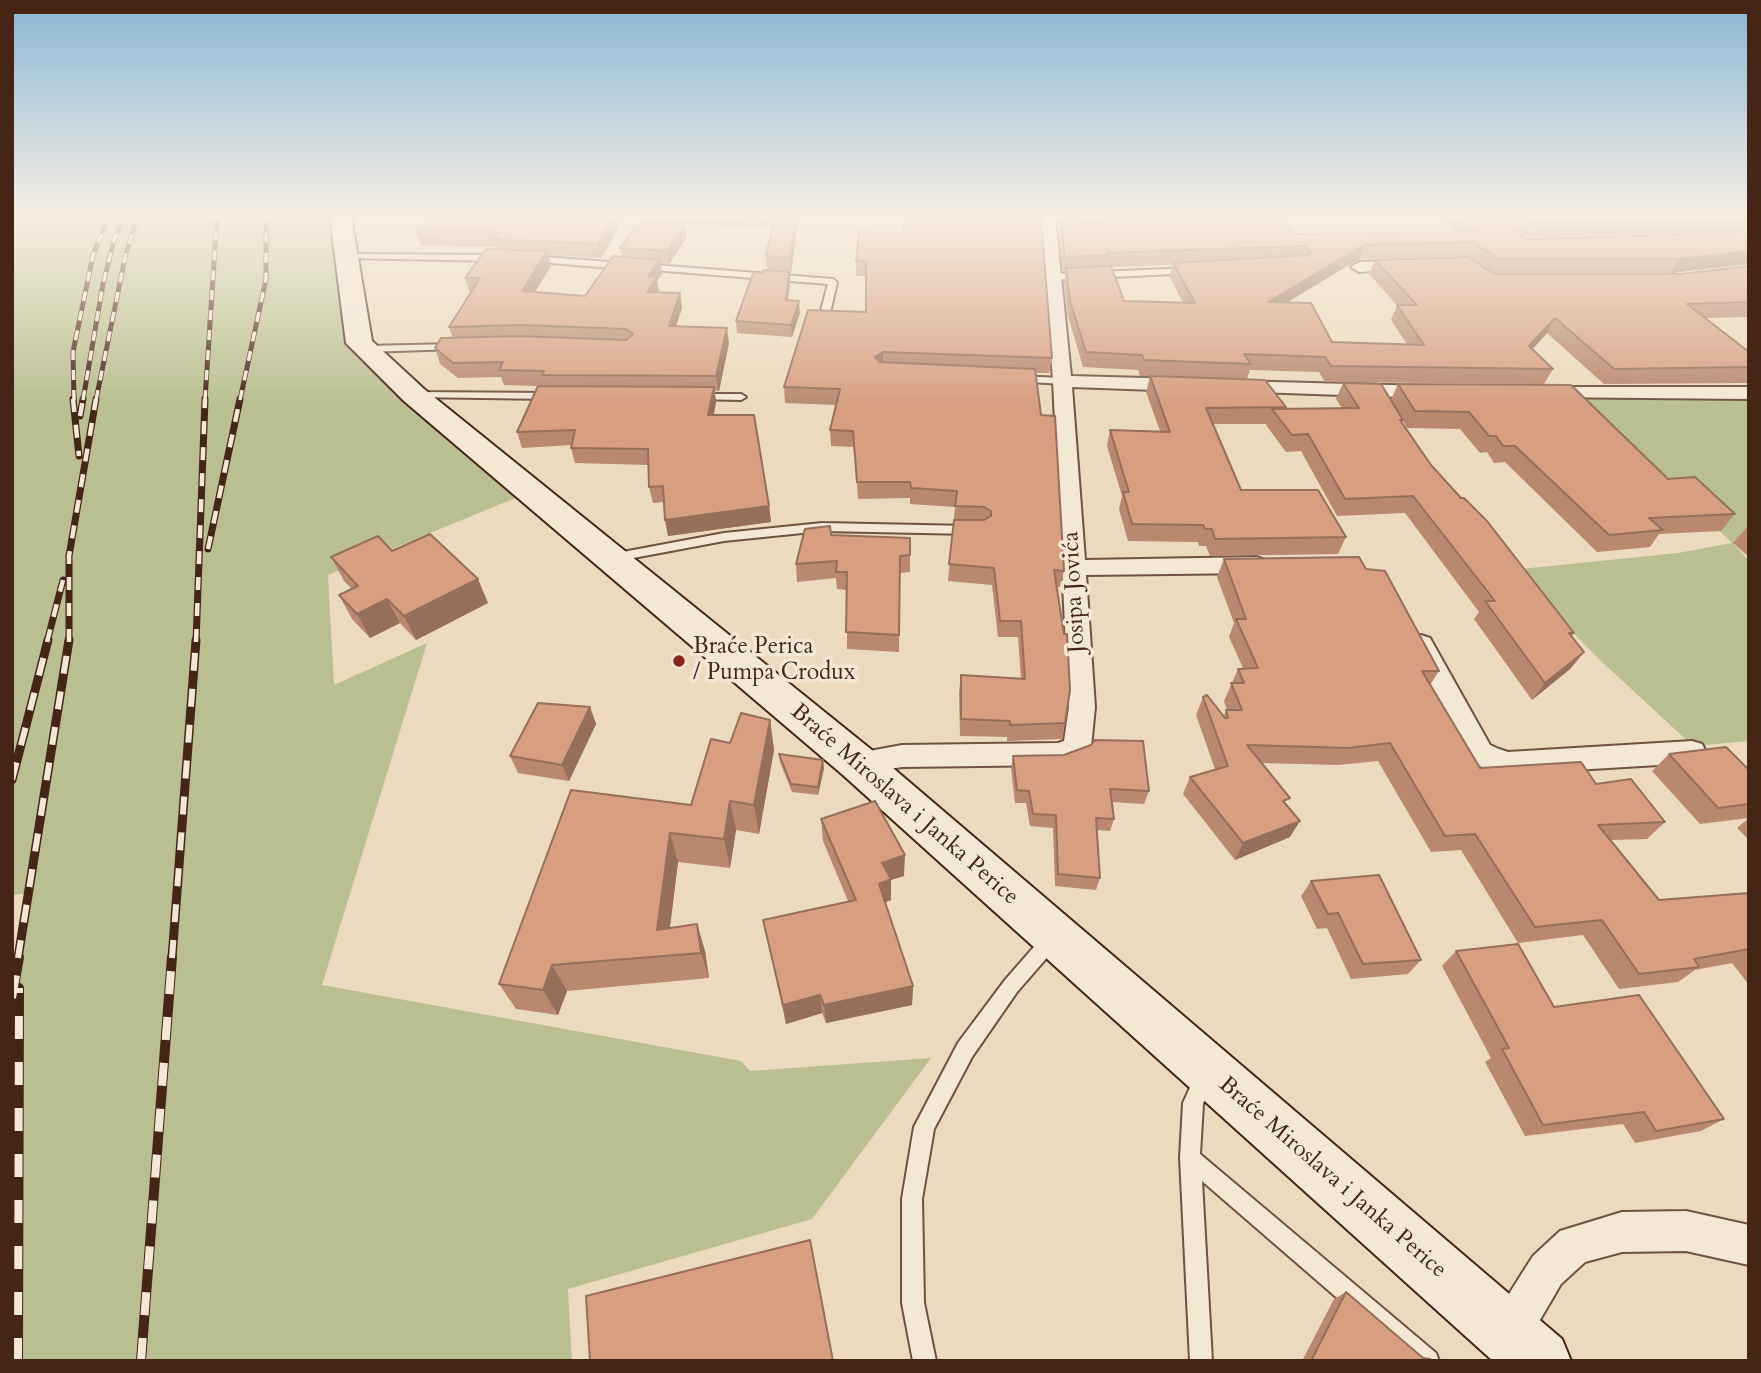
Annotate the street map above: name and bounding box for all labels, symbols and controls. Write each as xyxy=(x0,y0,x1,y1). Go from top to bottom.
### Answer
street label: Josipa Jovića xyxy=(1058,531,1092,653)
place label: Braće Perica / Pumpa Crodux xyxy=(693,634,855,688)
marker: Braće Perica / Pumpa Crodux xyxy=(671,653,687,669)
street label: Braće Miroslava i Janka Perice xyxy=(784,698,1024,912)
street label: Braće Miroslava i Janka Perice xyxy=(1212,1071,1452,1285)

